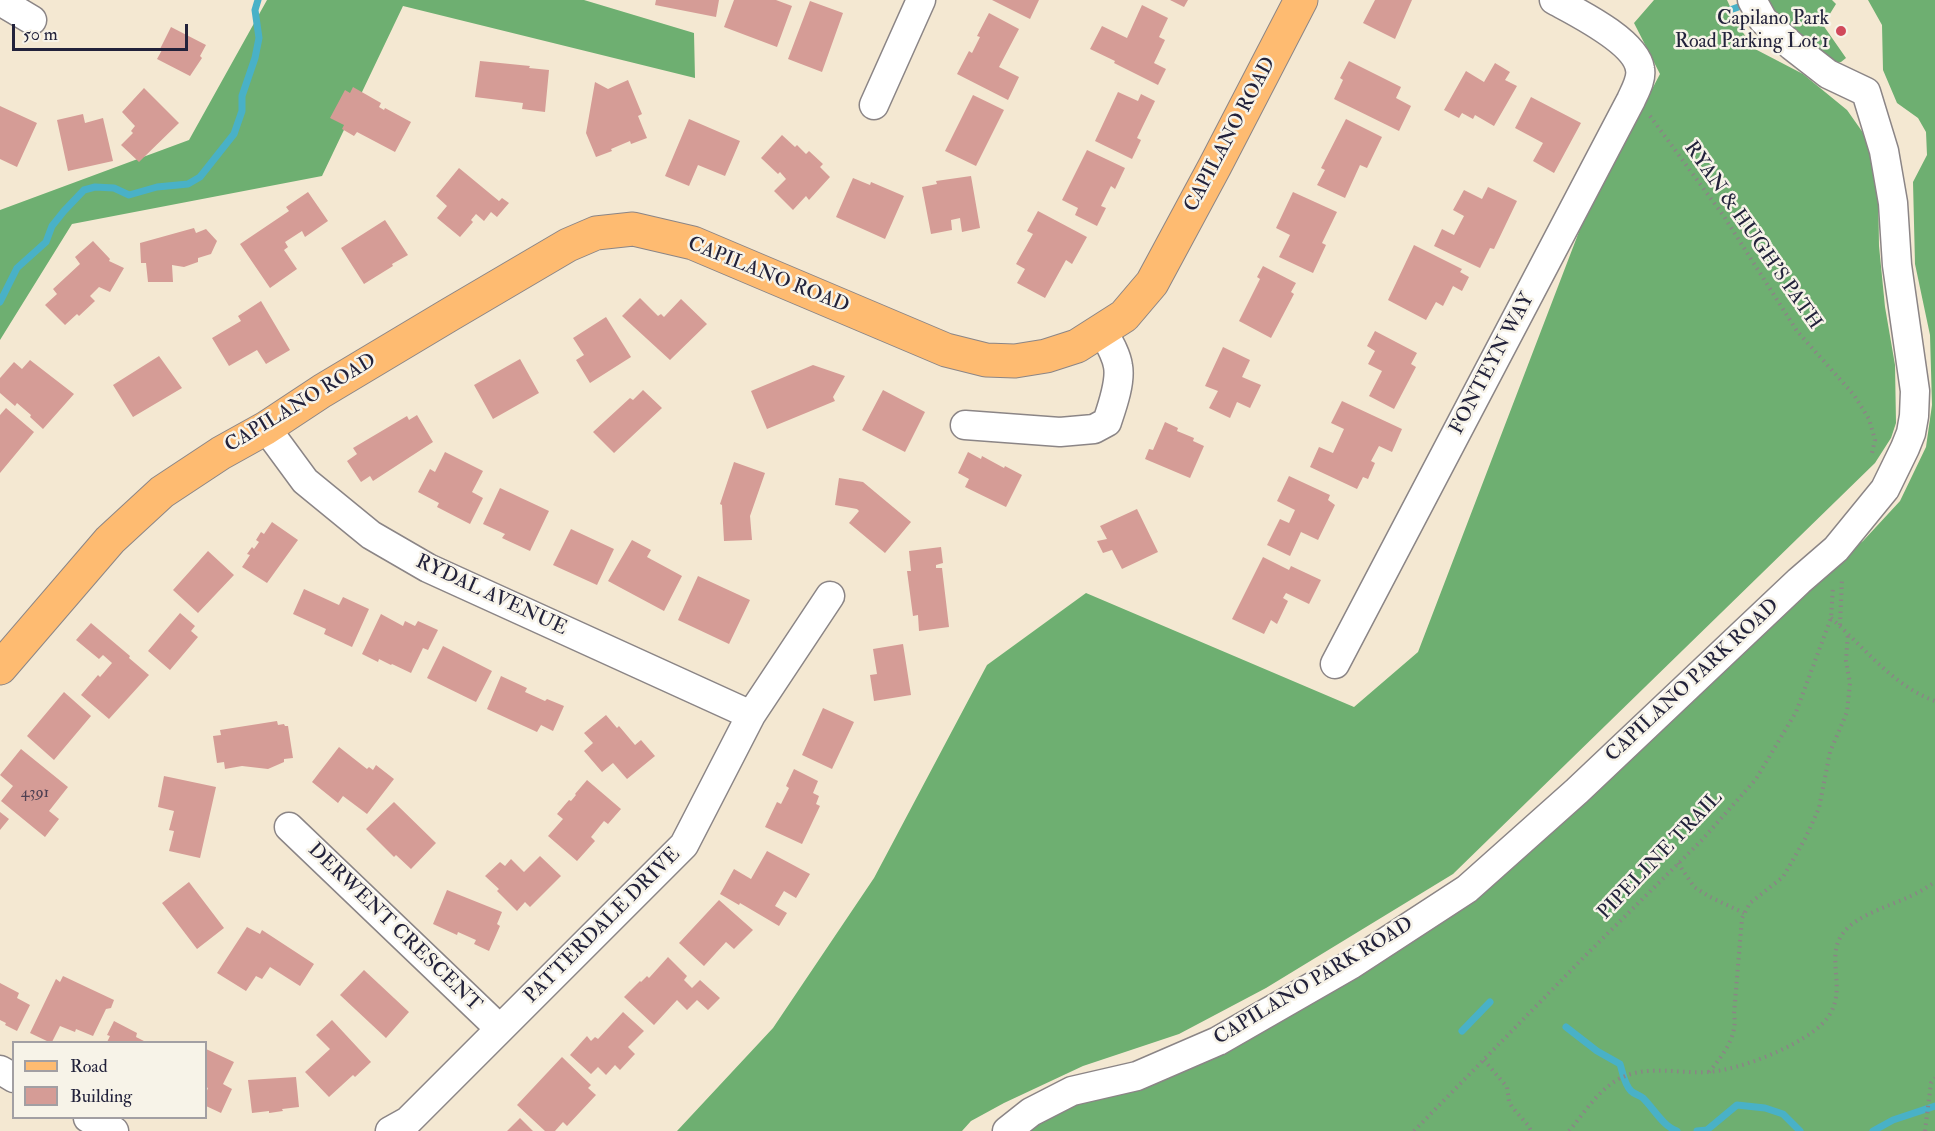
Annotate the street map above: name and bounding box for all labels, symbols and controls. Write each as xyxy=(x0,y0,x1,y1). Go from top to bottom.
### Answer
place label: Capilano Park Road Parking Lot 1 xyxy=(1675,8,1829,55)
scale bar xyxy=(15,12,190,50)
text: 50 m xyxy=(23,23,58,46)
marker: Capilano Park Road Parking Lot 1 xyxy=(1834,24,1848,38)
street label: CAPILANO ROAD xyxy=(1180,54,1282,216)
street label: RYAN & HUGH'S PATH xyxy=(1678,138,1826,334)
street label: CAPILANO ROAD xyxy=(684,233,852,319)
street label: FONTEYN WAY xyxy=(1446,289,1540,439)
street label: CAPILANO ROAD xyxy=(221,349,381,459)
street label: RYDAL AVENUE xyxy=(412,550,570,642)
street label: CAPILANO PARK ROAD xyxy=(1601,594,1785,768)
house number: 4391 xyxy=(21,784,49,804)
street label: PIPELINE TRAIL xyxy=(1594,787,1728,925)
street label: DERWENT CRESCENT xyxy=(302,839,486,1017)
street label: PATTERDALE DRIVE xyxy=(520,843,686,1009)
street label: CAPILANO PARK ROAD xyxy=(1210,913,1418,1051)
legend xyxy=(12,1041,207,1119)
text: Road xyxy=(70,1055,108,1078)
text: Building xyxy=(70,1085,132,1108)

